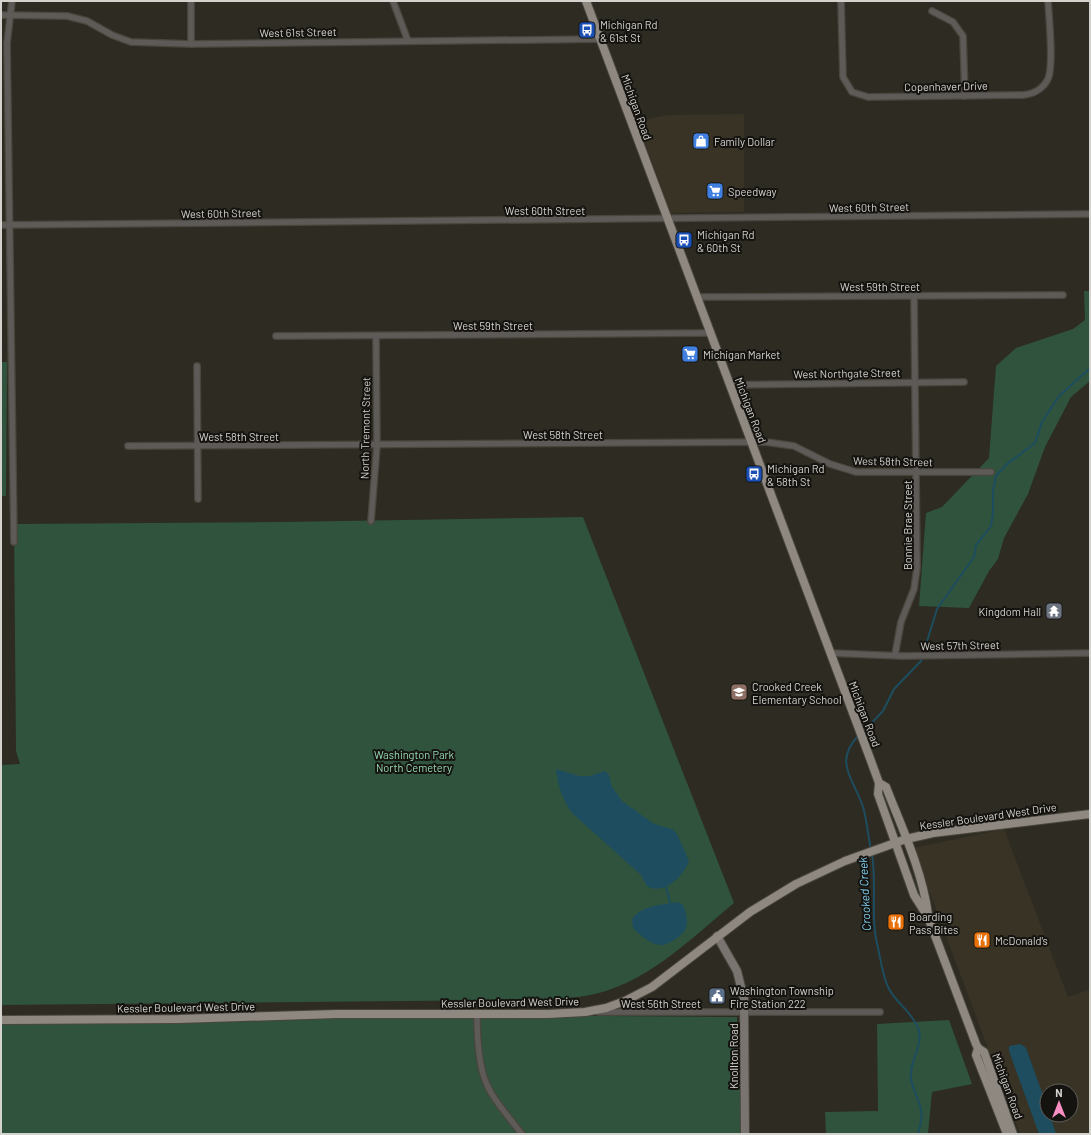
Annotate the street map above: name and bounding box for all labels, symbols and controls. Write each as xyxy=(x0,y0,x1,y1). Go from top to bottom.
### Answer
place label: Michigan Rd & 61st St xyxy=(600,18,657,44)
bus stop icon: Michigan Rd & 61st St xyxy=(577,20,597,40)
street label: West 61st Street xyxy=(259,25,337,39)
street label: Michigan Road xyxy=(619,72,655,142)
street label: Copenhaver Drive xyxy=(904,79,988,93)
shop icon: Family Dollar xyxy=(691,131,711,151)
place label: Family Dollar xyxy=(714,135,775,148)
supermarket icon: Speedway xyxy=(705,181,725,201)
place label: Speedway xyxy=(728,185,777,198)
street label: West 60th Street xyxy=(829,200,909,214)
street label: West 60th Street xyxy=(505,204,585,217)
street label: West 60th Street xyxy=(181,206,261,220)
place label: Michigan Rd & 60th St xyxy=(697,228,754,254)
bus stop icon: Michigan Rd & 60th St xyxy=(674,230,694,250)
street label: West 59th Street xyxy=(840,280,920,293)
street label: West 59th Street xyxy=(453,319,533,332)
supermarket icon: Michigan Market xyxy=(680,344,700,364)
place label: Michigan Market xyxy=(703,348,780,361)
street label: West Northgate Street xyxy=(793,366,901,380)
street label: Michigan Road xyxy=(733,375,769,445)
street label: North Tremont Street xyxy=(358,377,372,479)
street label: West 58th Street xyxy=(523,428,603,441)
street label: West 58th Street xyxy=(199,430,279,443)
street label: West 58th Street xyxy=(853,454,933,468)
place label: Michigan Rd & 58th St xyxy=(767,462,824,488)
bus stop icon: Michigan Rd & 58th St xyxy=(744,464,764,484)
street label: Bonnie Brae Street xyxy=(901,480,914,570)
temple icon: Kingdom Hall xyxy=(1044,601,1064,621)
place label: Kingdom Hall xyxy=(978,605,1041,618)
street label: West 57th Street xyxy=(920,638,1000,652)
street label: Michigan Road xyxy=(847,679,883,749)
place label: Crooked Creek Elementary School xyxy=(752,680,842,706)
school or university icon: Crooked Creek Elementary School xyxy=(729,682,749,702)
park label: Washington Park North Cemetery xyxy=(374,748,455,774)
street label: Kessler Boulevard West Drive xyxy=(919,800,1057,832)
water label: Crooked Creek xyxy=(855,857,873,931)
place label: Boarding Pass Bites xyxy=(909,910,958,936)
restaurant icon: Boarding Pass Bites xyxy=(886,912,906,932)
restaurant icon: McDonald's xyxy=(972,930,992,950)
place label: McDonald's xyxy=(995,934,1048,947)
place label: Washington Township Fire Station 222 xyxy=(730,984,834,1010)
public building icon: Washington Township Fire Station 222 xyxy=(707,986,727,1006)
street label: Kessler Boulevard West Drive xyxy=(441,994,579,1010)
street label: West 56th Street xyxy=(621,997,701,1010)
street label: Kessler Boulevard West Drive xyxy=(117,999,255,1015)
street label: Knollton Road xyxy=(727,1023,740,1089)
street label: Michigan Road xyxy=(990,1051,1026,1121)
north arrow xyxy=(1039,1083,1079,1123)
text: N xyxy=(1055,1086,1063,1099)

